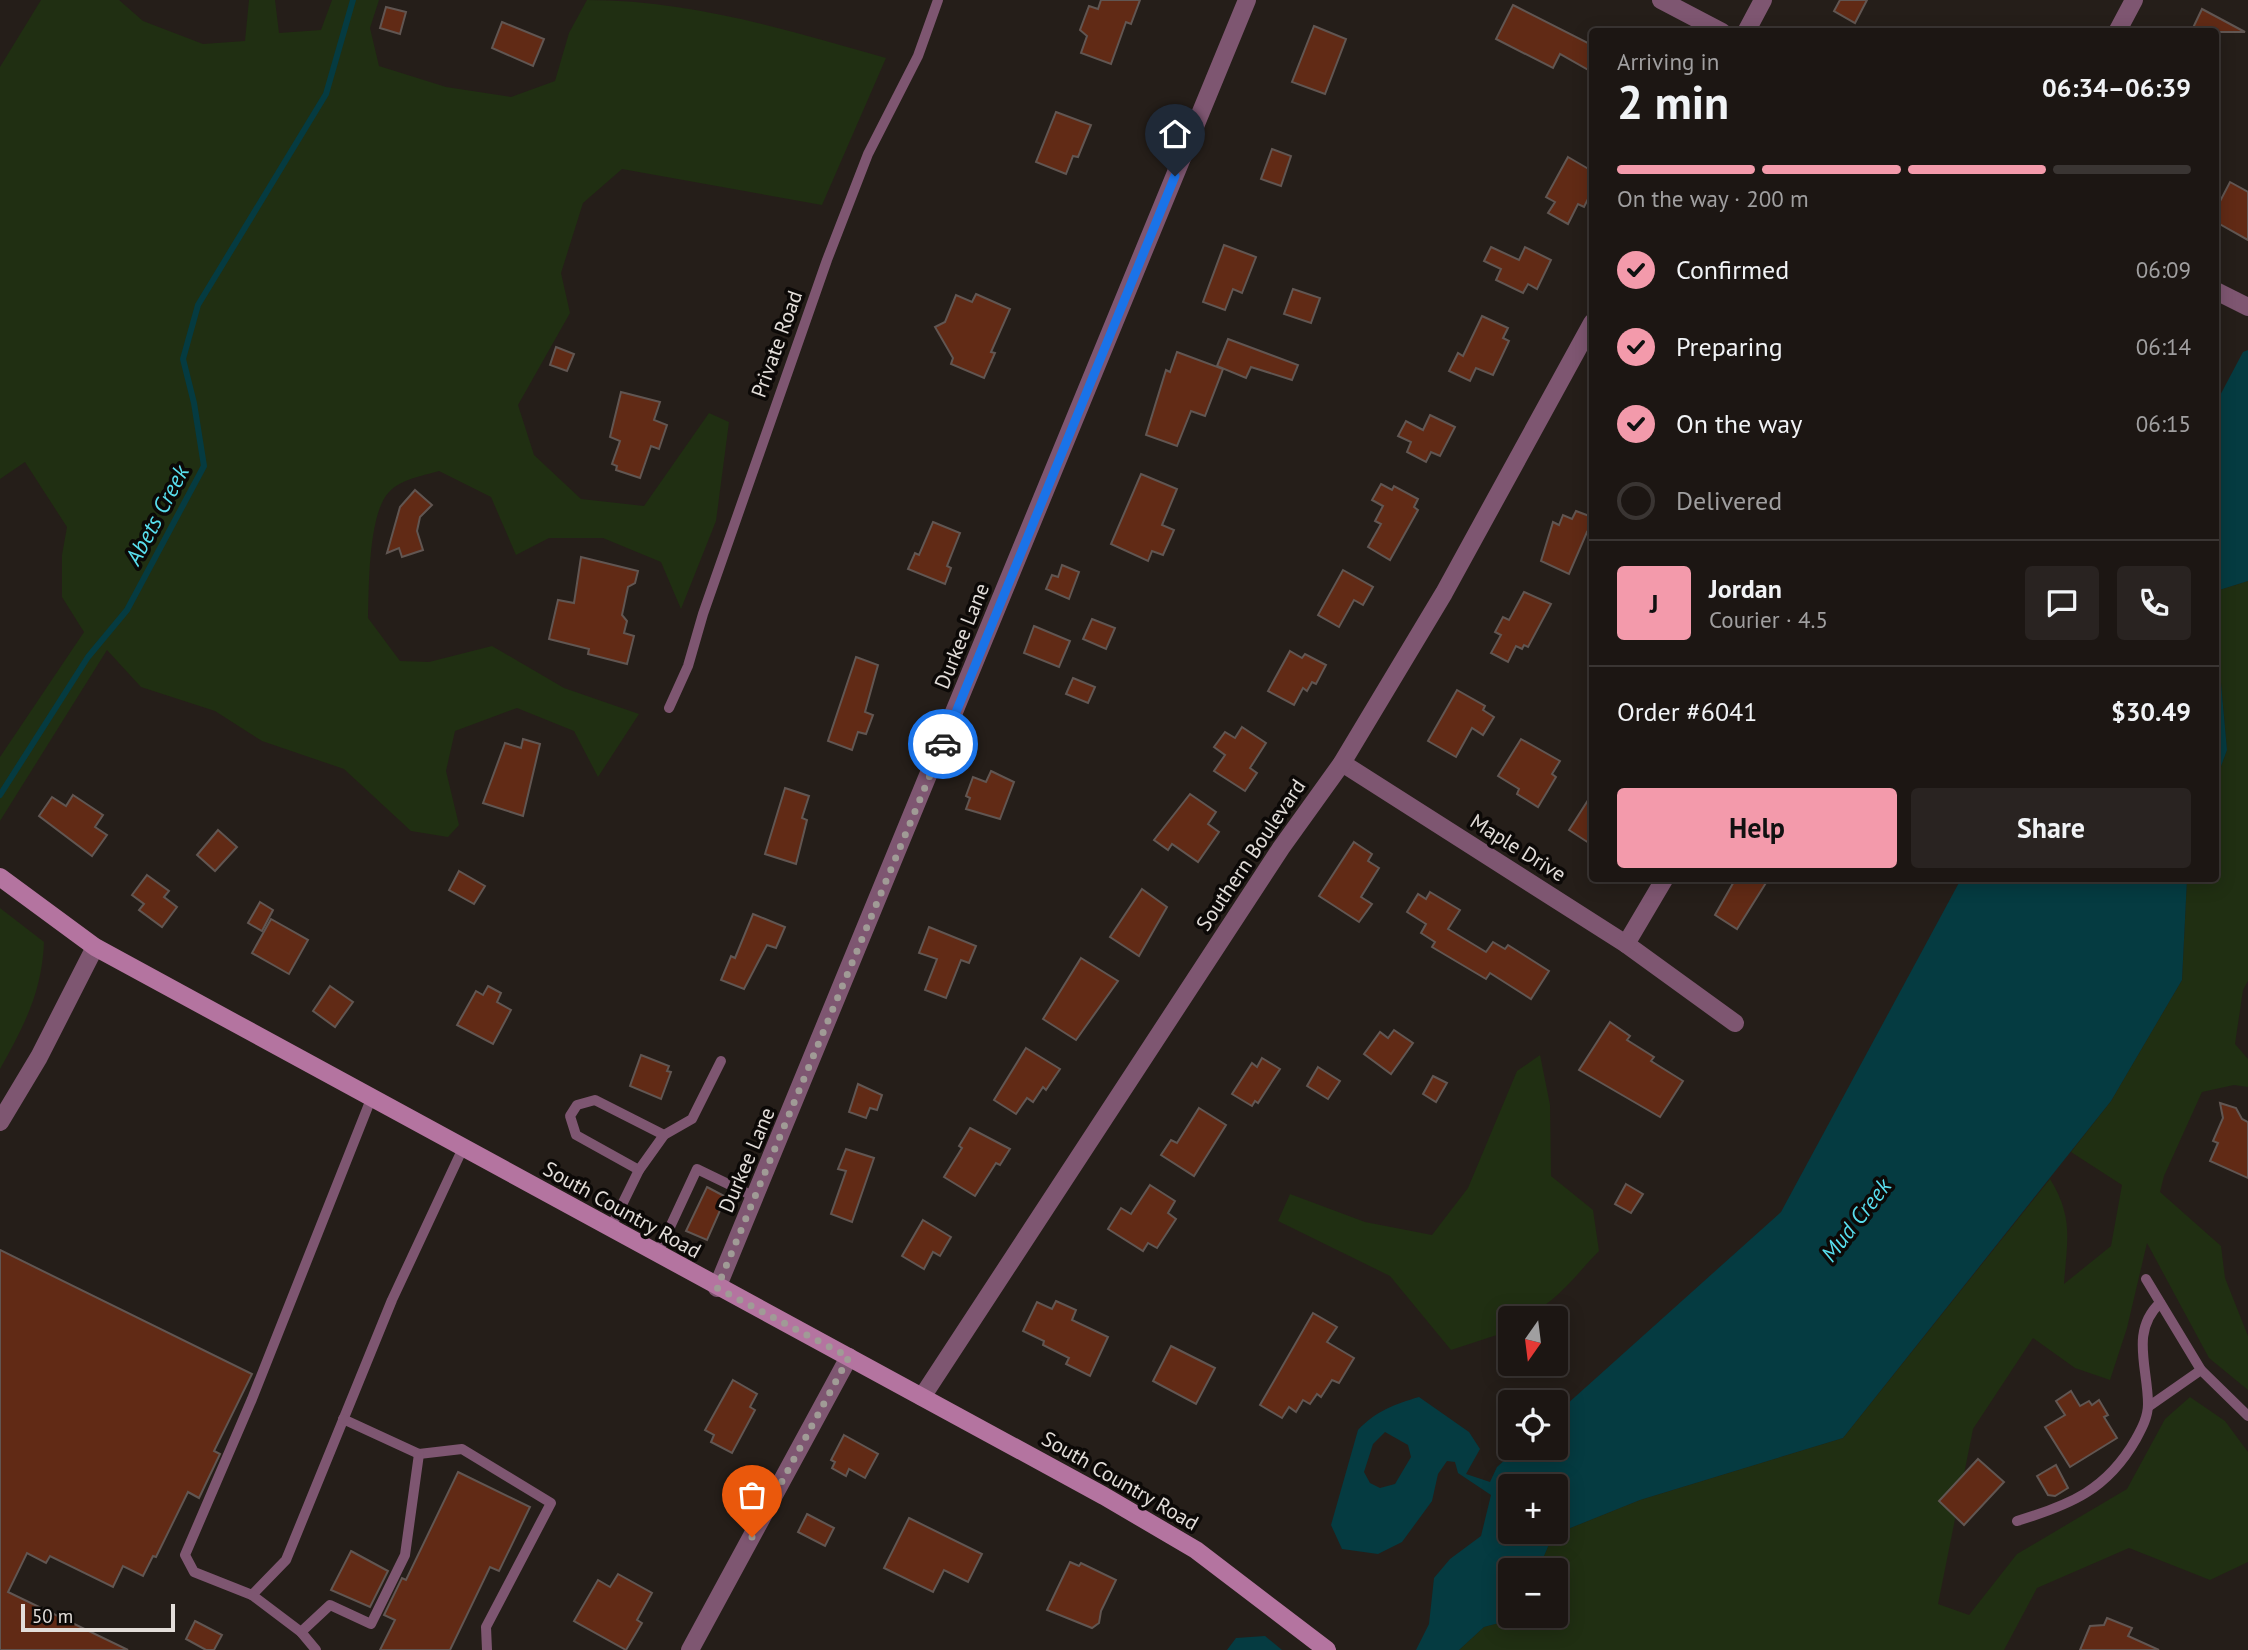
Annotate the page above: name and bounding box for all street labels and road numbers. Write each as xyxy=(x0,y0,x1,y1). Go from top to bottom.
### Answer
street label: Private Road xyxy=(745,287,808,401)
street label: Durkee Lane xyxy=(928,579,995,693)
street label: Southern Boulevard xyxy=(1190,774,1311,936)
street label: Maple Drive xyxy=(1465,808,1571,888)
street label: Durkee Lane xyxy=(712,1103,781,1217)
street label: South Country Road xyxy=(538,1155,706,1264)
street label: South Country Road xyxy=(1037,1425,1203,1536)

